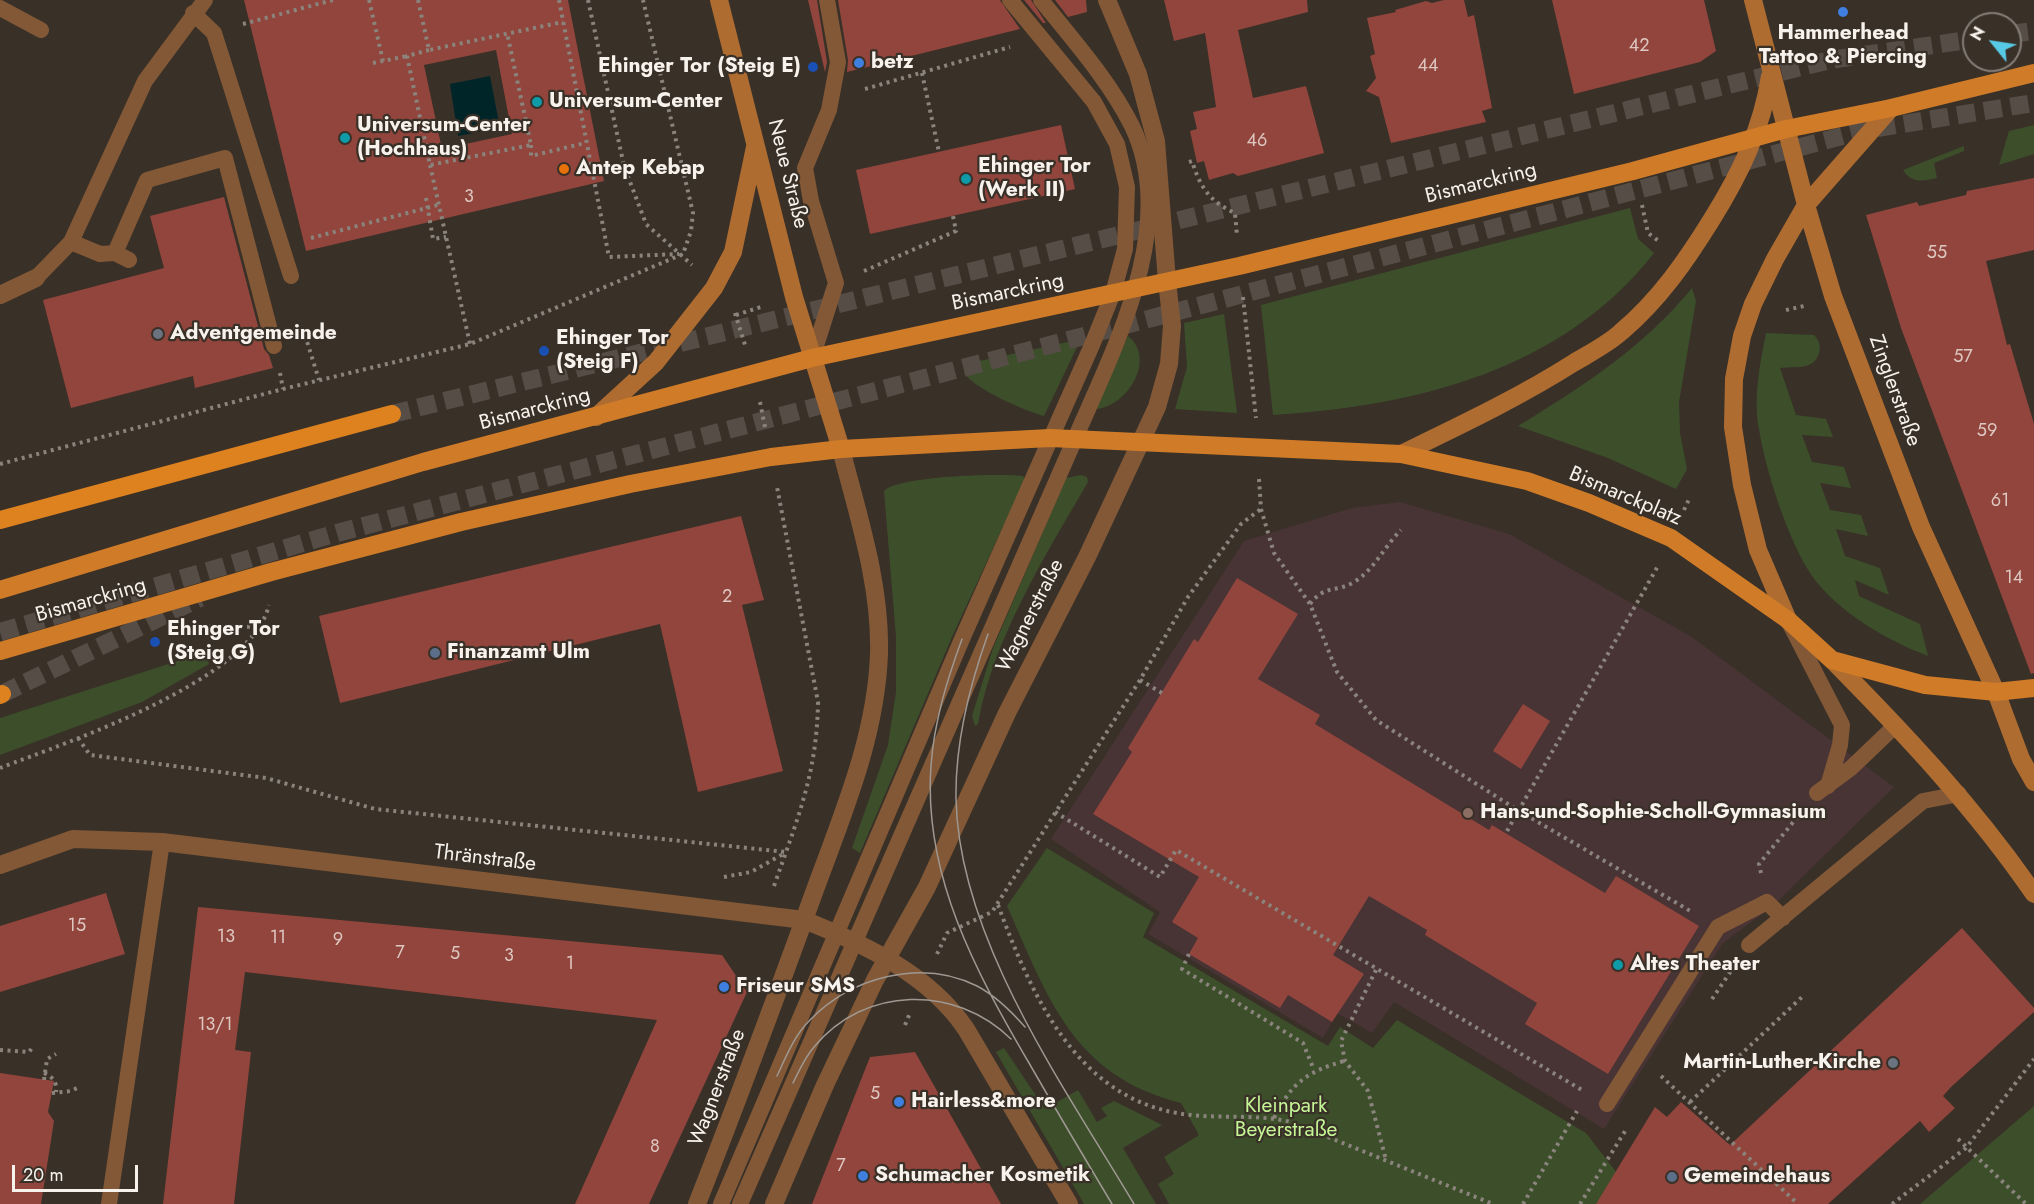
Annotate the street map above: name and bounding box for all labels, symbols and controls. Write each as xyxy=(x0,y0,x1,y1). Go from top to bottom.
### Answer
marker: Hammerhead Tattoo & Piercing xyxy=(1836,5,1850,19)
north arrow xyxy=(1962,12,2022,72)
place label: Hammerhead Tattoo & Piercing xyxy=(1759,21,1927,71)
text: N xyxy=(1965,22,1991,45)
house number: 42 xyxy=(1629,36,1649,58)
place label: betz xyxy=(871,50,914,76)
place label: Ehinger Tor (Steig E) xyxy=(598,54,801,80)
marker: betz xyxy=(852,56,866,70)
house number: 44 xyxy=(1418,56,1438,78)
marker: Ehinger Tor (Steig E) xyxy=(806,60,820,74)
place label: Universum-Center xyxy=(549,89,723,115)
marker: Universum-Center xyxy=(530,95,544,109)
place label: Universum-Center (Hochhaus) xyxy=(357,113,531,163)
street label: Neue Straße xyxy=(761,117,813,231)
marker: Universum-Center (Hochhaus) xyxy=(338,131,352,145)
house number: 46 xyxy=(1247,131,1267,153)
place label: Ehinger Tor (Werk II) xyxy=(978,154,1091,204)
place label: Antep Kebap xyxy=(576,156,705,182)
street label: Bismarckring xyxy=(1423,158,1539,210)
marker: Antep Kebap xyxy=(557,162,571,176)
marker: Ehinger Tor (Werk II) xyxy=(959,172,973,186)
house number: 3 xyxy=(464,187,474,209)
house number: 55 xyxy=(1927,243,1947,265)
street label: Bismarckring xyxy=(950,269,1066,317)
place label: Adventgemeinde xyxy=(170,321,337,347)
place label: Ehinger Tor (Steig F) xyxy=(556,326,669,376)
marker: Adventgemeinde xyxy=(151,327,165,341)
street label: Zinglerstraße xyxy=(1862,332,1926,450)
marker: Ehinger Tor (Steig F) xyxy=(537,344,551,358)
house number: 57 xyxy=(1953,347,1973,369)
street label: Bismarckring xyxy=(477,383,593,437)
house number: 59 xyxy=(1977,421,1997,443)
street label: Bismarckplatz xyxy=(1565,462,1685,532)
house number: 61 xyxy=(1991,491,2009,513)
street label: Wagnerstraße xyxy=(992,555,1070,677)
house number: 14 xyxy=(2005,568,2023,590)
street label: Bismarckring xyxy=(33,573,149,629)
house number: 2 xyxy=(722,587,732,609)
place label: Ehinger Tor (Steig G) xyxy=(167,617,280,667)
marker: Ehinger Tor (Steig G) xyxy=(148,635,162,649)
place label: Finanzamt Ulm xyxy=(447,640,590,666)
marker: Finanzamt Ulm xyxy=(428,646,442,660)
place label: Hans-und-Sophie-Scholl-Gymnasium xyxy=(1480,800,1826,826)
marker: Hans-und-Sophie-Scholl-Gymnasium xyxy=(1461,806,1475,820)
street label: Thränstraße xyxy=(433,840,537,878)
house number: 15 xyxy=(68,916,86,938)
house number: 13 xyxy=(217,927,235,949)
house number: 11 xyxy=(270,928,286,950)
house number: 9 xyxy=(333,930,343,952)
house number: 7 xyxy=(395,943,405,965)
house number: 5 xyxy=(450,944,460,966)
house number: 3 xyxy=(504,946,514,968)
place label: Altes Theater xyxy=(1630,952,1760,978)
house number: 1 xyxy=(566,954,574,976)
marker: Altes Theater xyxy=(1611,958,1625,972)
place label: Friseur SMS xyxy=(736,974,855,1000)
marker: Friseur SMS xyxy=(717,980,731,994)
house number: 13/1 xyxy=(197,1015,233,1037)
street label: Wagnerstraße xyxy=(684,1026,752,1150)
place label: Martin-Luther-Kirche xyxy=(1683,1050,1881,1076)
marker: Martin-Luther-Kirche xyxy=(1886,1056,1900,1070)
house number: 5 xyxy=(870,1084,880,1106)
place label: Hairless&more xyxy=(911,1089,1056,1115)
park label: Kleinpark Beyerstraße xyxy=(1235,1094,1337,1144)
marker: Hairless&more xyxy=(892,1095,906,1109)
house number: 8 xyxy=(650,1137,660,1159)
scale bar xyxy=(15,1153,141,1191)
house number: 7 xyxy=(836,1156,846,1178)
text: 20 m xyxy=(23,1162,63,1188)
place label: Schumacher Kosmetik xyxy=(875,1163,1090,1189)
place label: Gemeindehaus xyxy=(1684,1164,1830,1190)
marker: Schumacher Kosmetik xyxy=(856,1169,870,1183)
marker: Gemeindehaus xyxy=(1665,1170,1679,1184)

